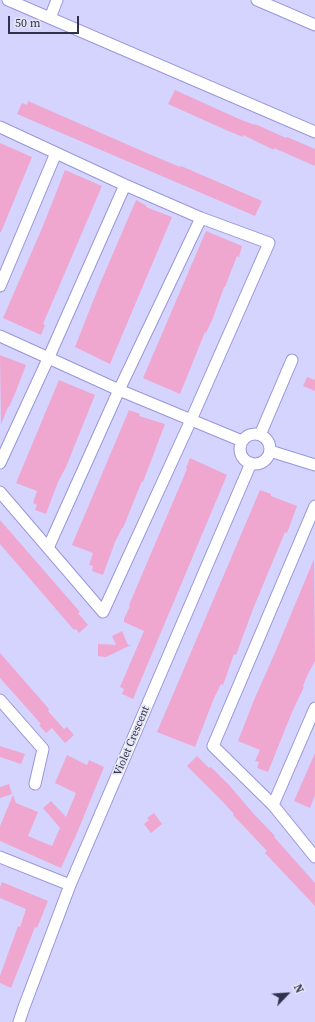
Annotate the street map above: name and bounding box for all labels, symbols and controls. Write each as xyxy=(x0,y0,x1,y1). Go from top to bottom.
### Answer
scale bar xyxy=(10,8,81,34)
text: 50 m xyxy=(15,15,41,31)
street label: Violet Crescent xyxy=(111,704,153,778)
north arrow xyxy=(267,974,307,1014)
text: N xyxy=(290,982,307,996)

